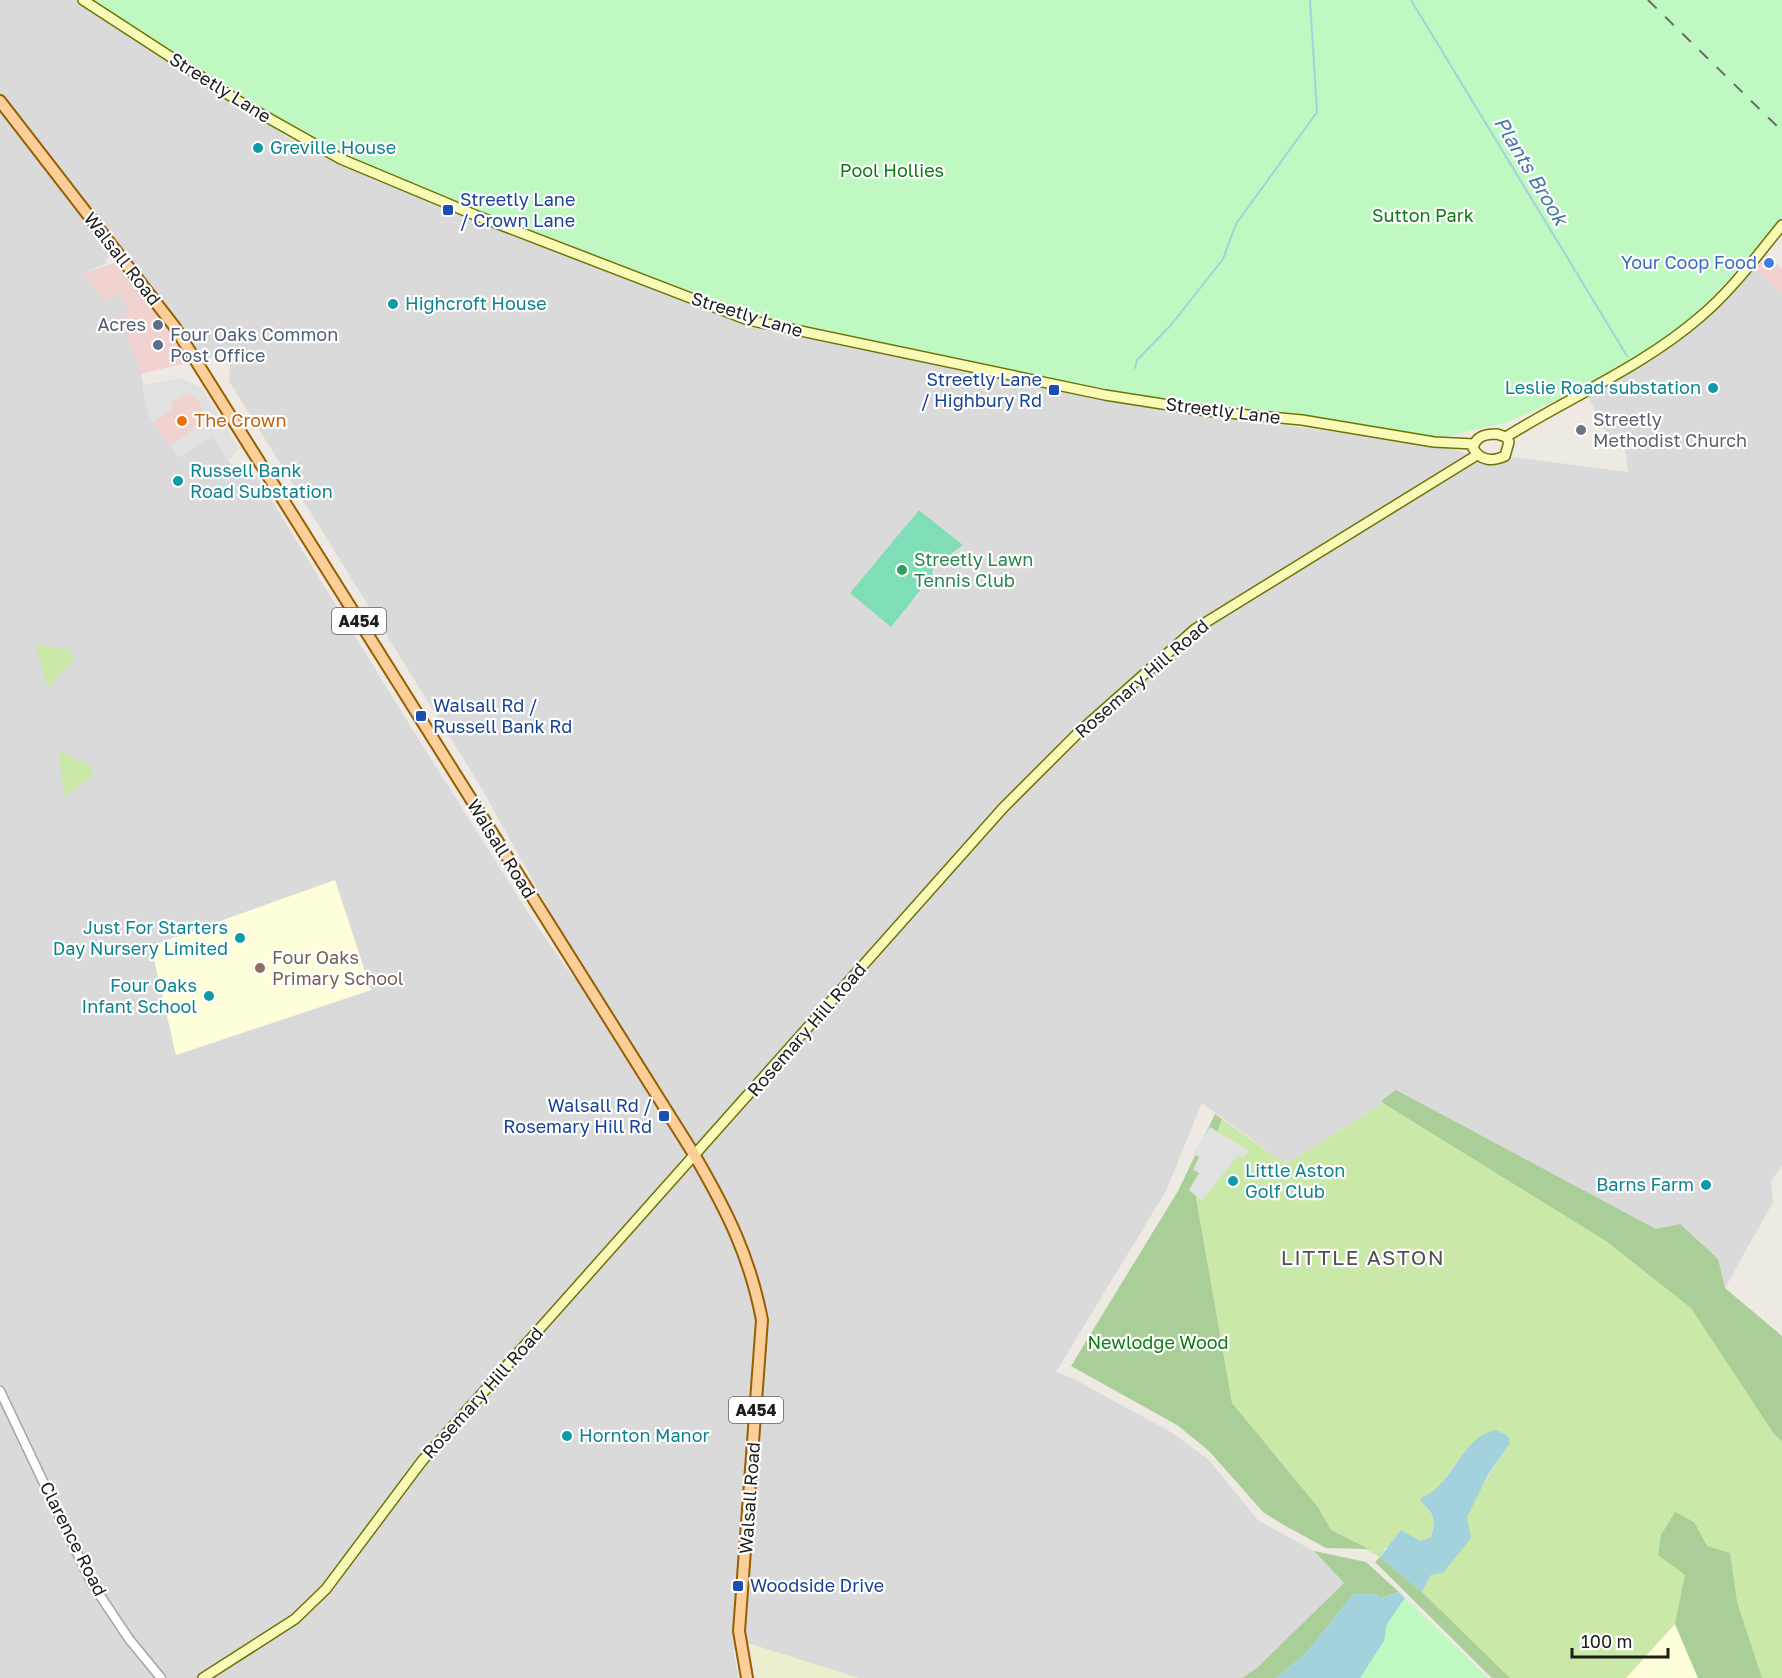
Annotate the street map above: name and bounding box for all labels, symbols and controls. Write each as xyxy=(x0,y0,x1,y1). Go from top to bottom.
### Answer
street label: Streetly Lane xyxy=(166,47,275,127)
water label: Plants Brook xyxy=(1490,112,1575,232)
place label: Greville House xyxy=(270,136,396,158)
marker: Greville House xyxy=(251,141,265,155)
park label: Pool Hollies xyxy=(840,159,944,181)
place label: Streetly Lane / Crown Lane xyxy=(460,188,575,231)
marker: Streetly Lane / Crown Lane xyxy=(441,203,455,217)
park label: Sutton Park xyxy=(1372,204,1474,226)
street label: Walsall Road xyxy=(80,207,166,309)
place label: Your Coop Food xyxy=(1621,251,1757,273)
marker: Your Coop Food xyxy=(1762,256,1776,270)
street label: Streetly Lane xyxy=(689,287,806,341)
place label: Highcroft House xyxy=(405,292,547,314)
marker: Highcroft House xyxy=(386,297,400,311)
place label: Acres xyxy=(97,313,146,335)
marker: Acres xyxy=(151,318,165,332)
place label: Four Oaks Common Post Office xyxy=(170,323,338,366)
marker: Four Oaks Common Post Office xyxy=(151,338,165,352)
place label: Streetly Lane / Highbury Rd xyxy=(921,368,1042,411)
place label: Leslie Road substation xyxy=(1505,376,1701,398)
marker: Leslie Road substation xyxy=(1706,381,1720,395)
marker: Streetly Lane / Highbury Rd xyxy=(1047,383,1061,397)
street label: Streetly Lane xyxy=(1165,392,1282,428)
place label: Streetly Methodist Church xyxy=(1593,408,1747,451)
place label: The Crown xyxy=(194,409,287,431)
marker: The Crown xyxy=(175,414,189,428)
marker: Streetly Methodist Church xyxy=(1574,423,1588,437)
place label: Russell Bank Road Substation xyxy=(190,459,333,502)
marker: Russell Bank Road Substation xyxy=(171,474,185,488)
place label: Streetly Lawn Tennis Club xyxy=(914,548,1033,591)
marker: Streetly Lawn Tennis Club xyxy=(895,563,909,577)
road number: A454 xyxy=(332,608,386,634)
street label: Rosemary Hill Road xyxy=(1070,614,1213,742)
place label: Walsall Rd / Russell Bank Rd xyxy=(433,694,572,737)
marker: Walsall Rd / Russell Bank Rd xyxy=(414,709,428,723)
street label: Walsall Road xyxy=(463,795,541,902)
place label: Just For Starters Day Nursery Limited xyxy=(53,916,228,959)
marker: Just For Starters Day Nursery Limited xyxy=(233,931,247,945)
place label: Four Oaks Primary School xyxy=(272,946,404,989)
street label: Rosemary Hill Road xyxy=(742,958,870,1101)
marker: Four Oaks Primary School xyxy=(253,961,267,975)
place label: Four Oaks Infant School xyxy=(82,974,197,1017)
marker: Four Oaks Infant School xyxy=(202,989,216,1003)
place label: Walsall Rd / Rosemary Hill Rd xyxy=(503,1094,652,1137)
marker: Walsall Rd / Rosemary Hill Rd xyxy=(657,1109,671,1123)
place label: Little Aston Golf Club xyxy=(1245,1159,1345,1202)
place label: Barns Farm xyxy=(1596,1173,1694,1195)
marker: Little Aston Golf Club xyxy=(1226,1174,1240,1188)
marker: Barns Farm xyxy=(1699,1178,1713,1192)
district label: LITTLE ASTON xyxy=(1281,1244,1445,1270)
street label: Rosemary Hill Road xyxy=(417,1322,547,1463)
park label: Newlodge Wood xyxy=(1087,1331,1229,1353)
road number: A454 xyxy=(729,1397,783,1423)
place label: Hornton Manor xyxy=(579,1424,710,1446)
marker: Hornton Manor xyxy=(560,1429,574,1443)
street label: Walsall Road xyxy=(734,1441,764,1555)
street label: Clarence Road xyxy=(36,1478,112,1599)
place label: Woodside Drive xyxy=(750,1574,884,1596)
marker: Woodside Drive xyxy=(731,1579,745,1593)
scale bar xyxy=(1572,1621,1668,1659)
text: 100 m xyxy=(1581,1630,1632,1652)

